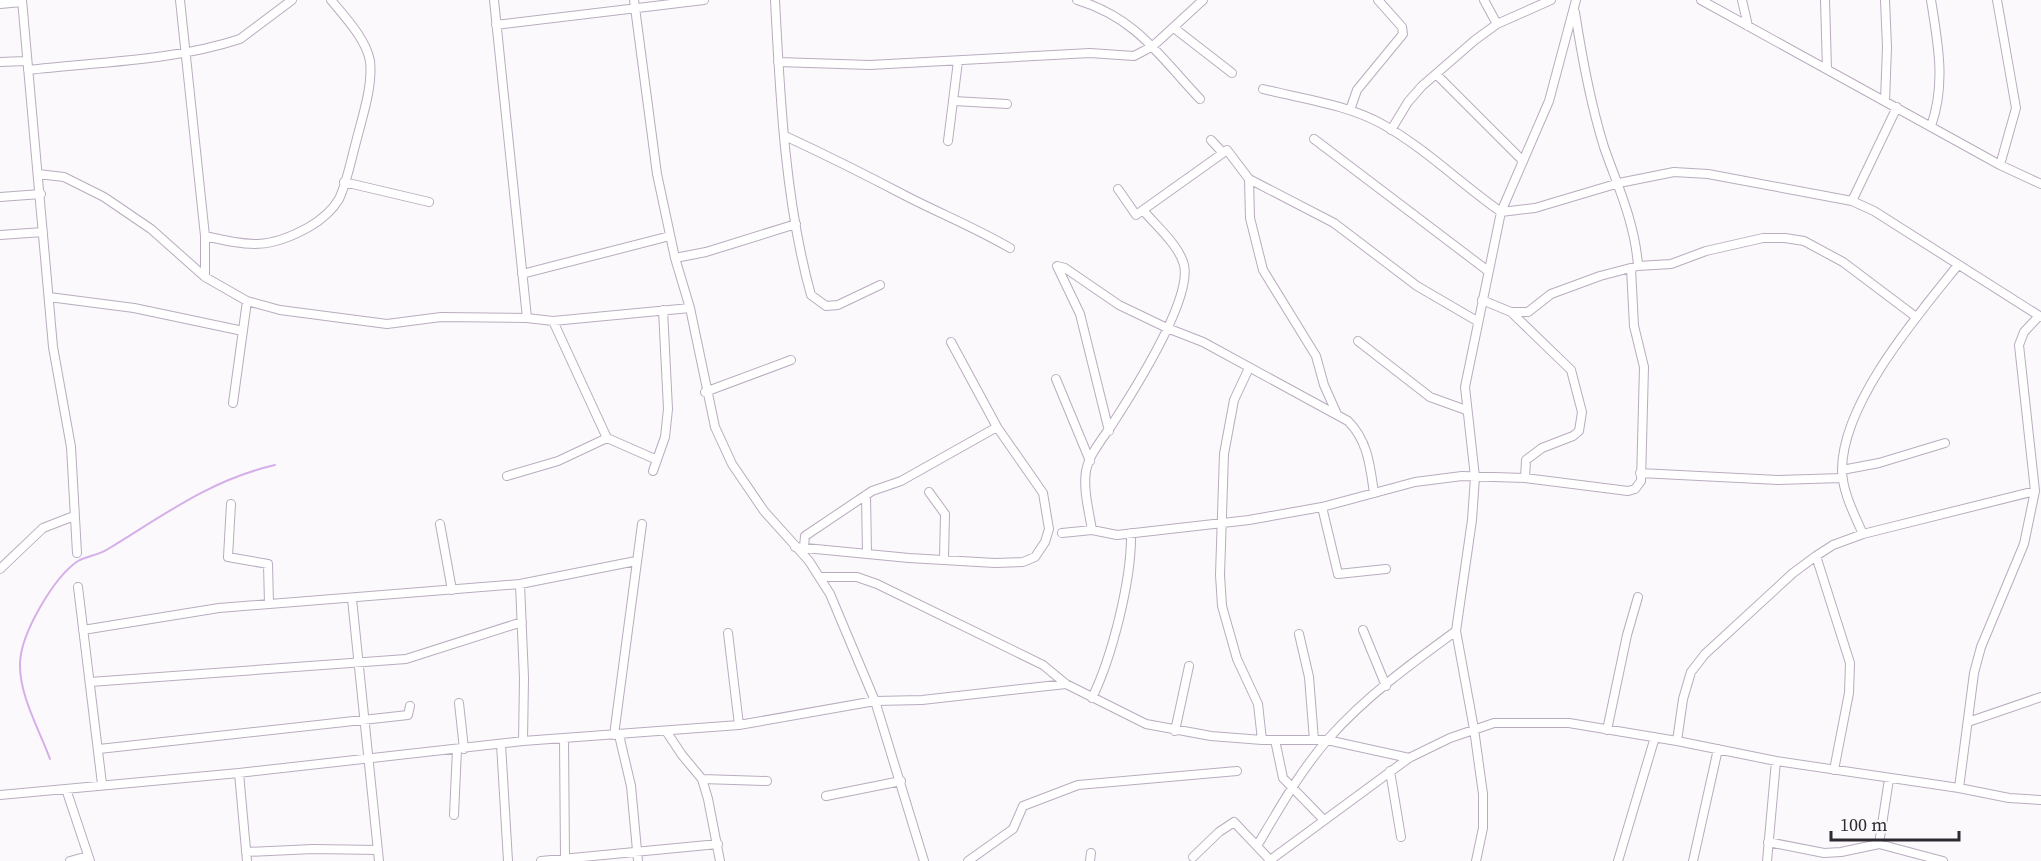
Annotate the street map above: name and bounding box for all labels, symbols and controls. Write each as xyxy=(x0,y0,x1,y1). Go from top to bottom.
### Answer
scale bar xyxy=(1831,804,1958,842)
text: 100 m xyxy=(1840,812,1887,837)

